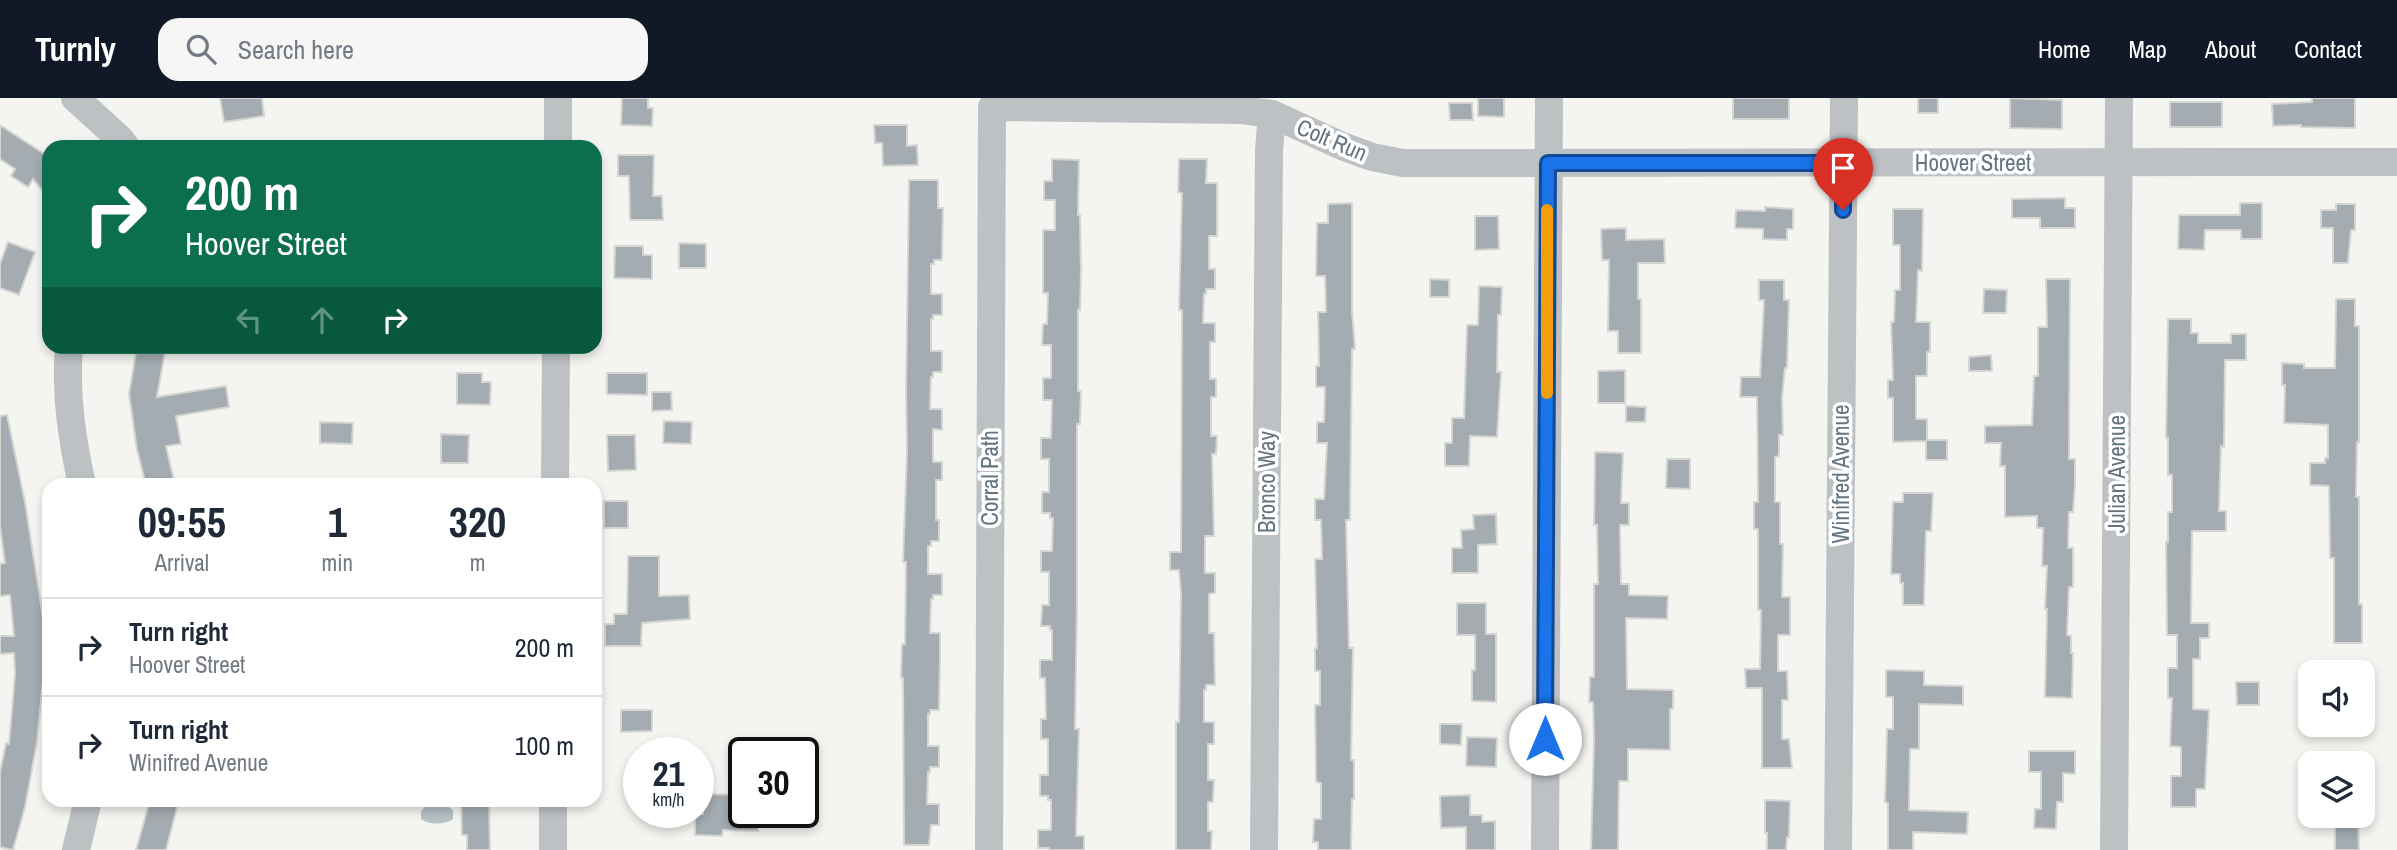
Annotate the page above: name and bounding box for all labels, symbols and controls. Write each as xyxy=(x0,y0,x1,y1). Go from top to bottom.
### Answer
search box xyxy=(158,18,648,81)
text: Turnly xyxy=(35,27,116,71)
icon: search xyxy=(182,30,220,68)
text: Search here xyxy=(238,32,354,67)
text: Home xyxy=(2038,33,2090,65)
text: Map xyxy=(2128,33,2167,65)
text: About xyxy=(2205,33,2256,65)
text: Contact xyxy=(2294,33,2362,65)
street label: Colt Run xyxy=(1292,111,1372,168)
pin xyxy=(1813,138,1873,210)
street label: Hoover Street xyxy=(1915,147,2031,178)
icon: arrive xyxy=(1824,149,1862,187)
text: 200 m xyxy=(185,159,299,225)
icon: right xyxy=(70,168,161,259)
text: Hoover Street xyxy=(185,222,347,265)
icon: left xyxy=(230,301,268,339)
icon: ahead xyxy=(303,301,341,339)
icon: right xyxy=(376,301,414,339)
street label: Winifred Avenue xyxy=(1825,404,1856,544)
street label: Julian Avenue xyxy=(2101,415,2132,533)
street label: Corral Path xyxy=(974,430,1005,526)
street label: Bronco Way xyxy=(1251,430,1282,533)
text: 09:55 xyxy=(138,494,226,550)
text: 1 xyxy=(328,494,347,550)
text: 320 xyxy=(449,494,506,550)
text: Arrival xyxy=(155,547,209,578)
text: min xyxy=(322,547,353,578)
text: m xyxy=(470,547,485,578)
text: Turn right xyxy=(129,614,228,649)
icon: right xyxy=(70,628,108,666)
text: 200 m xyxy=(515,630,574,665)
text: Hoover Street xyxy=(129,649,245,680)
map controls xyxy=(2298,660,2375,828)
button: sound xyxy=(2298,660,2375,737)
position arrow xyxy=(1508,702,1582,776)
text: Turn right xyxy=(129,712,228,747)
icon: right xyxy=(70,726,108,764)
text: 100 m xyxy=(515,728,574,763)
speed limit sign: 30 xyxy=(728,737,819,828)
text: Winifred Avenue xyxy=(129,747,268,778)
text: 21 xyxy=(653,750,684,797)
button: layers xyxy=(2298,751,2375,828)
text: km/h xyxy=(653,787,685,812)

